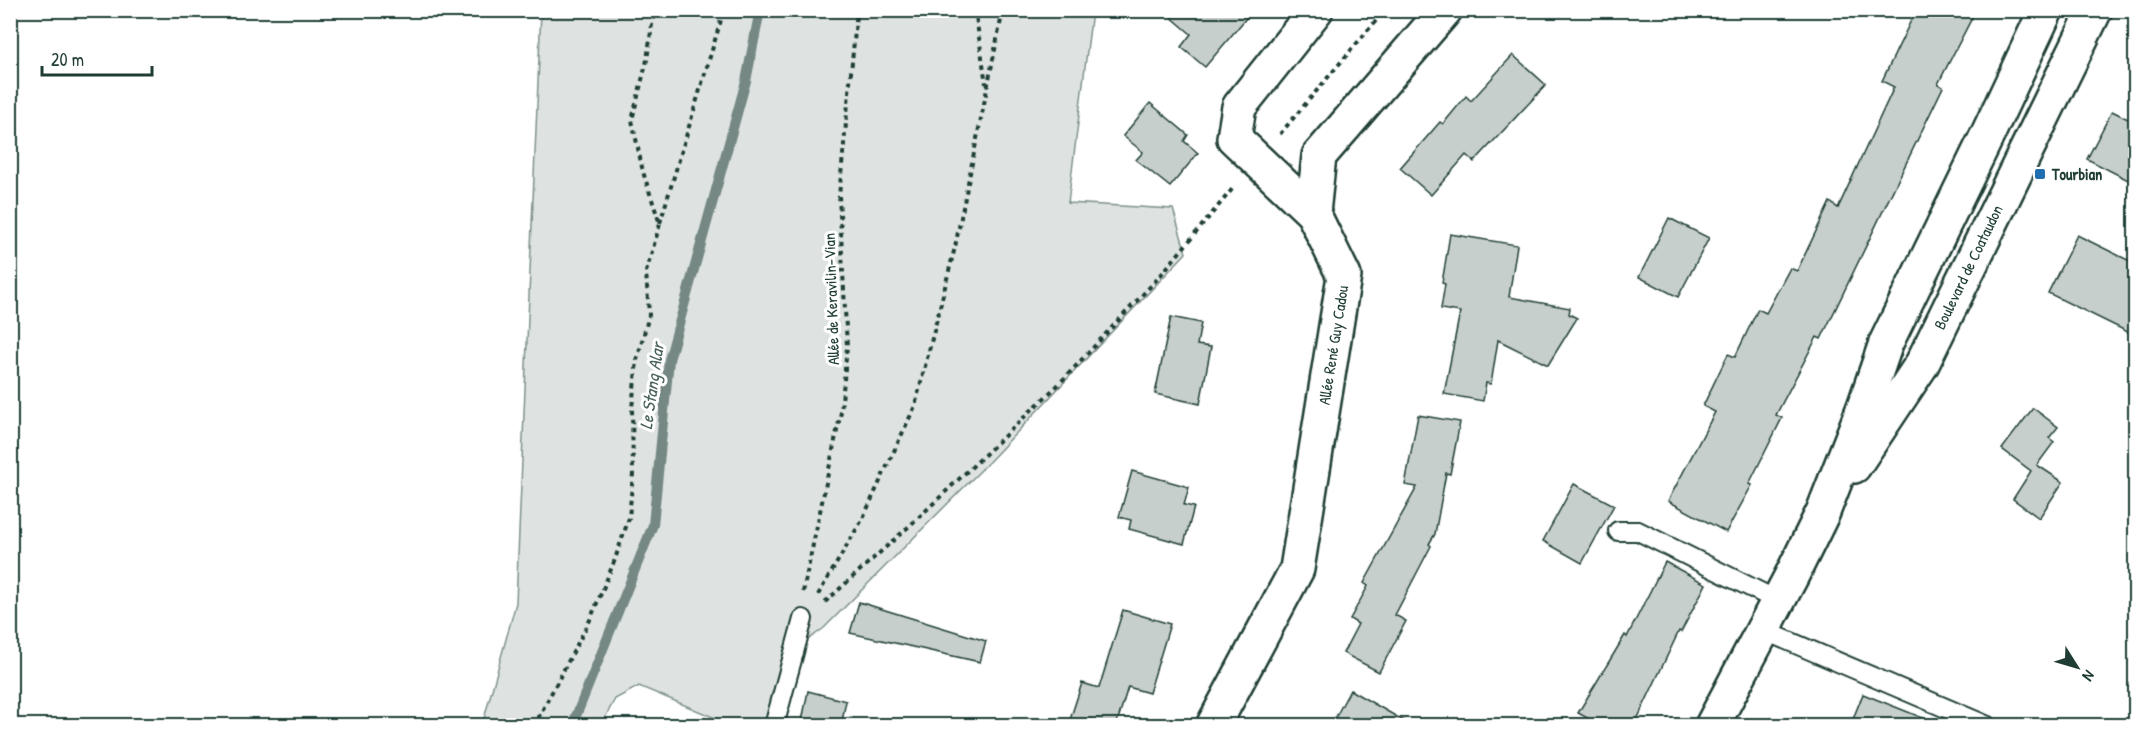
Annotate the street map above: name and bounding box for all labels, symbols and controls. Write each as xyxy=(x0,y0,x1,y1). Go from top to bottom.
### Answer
scale bar xyxy=(42,39,152,77)
text: 20 m xyxy=(51,47,84,72)
place label: Tourbian xyxy=(2051,163,2102,185)
marker: Tourbian xyxy=(2033,167,2047,181)
street label: Boulevard de Coataudon xyxy=(1928,201,2008,333)
street label: Allée de Keravilin-Vian xyxy=(818,233,844,365)
street label: Allée René Guy Cadou xyxy=(1313,283,1353,406)
water label: Le Stang Alar xyxy=(633,339,670,431)
north arrow xyxy=(2047,637,2107,697)
text: N xyxy=(2077,666,2100,686)

